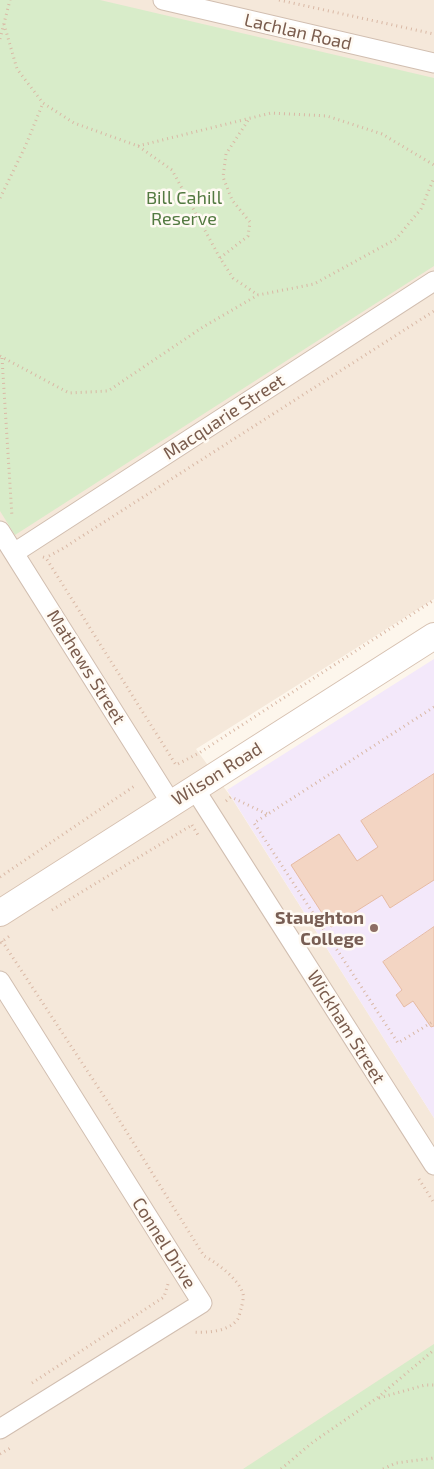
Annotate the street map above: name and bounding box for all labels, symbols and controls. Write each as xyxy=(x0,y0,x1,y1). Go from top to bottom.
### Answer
street label: Lachlan Road xyxy=(242,9,354,55)
park label: Bill Cahill Reserve xyxy=(146,187,222,230)
street label: Macquarie Street xyxy=(159,370,289,464)
street label: Mathews Street xyxy=(42,606,130,728)
street label: Wilson Road xyxy=(168,738,266,810)
place label: Staughton College xyxy=(275,907,364,950)
marker: Staughton College xyxy=(368,922,380,934)
street label: Wickham Street xyxy=(302,966,390,1088)
street label: Connel Drive xyxy=(128,1194,200,1292)

